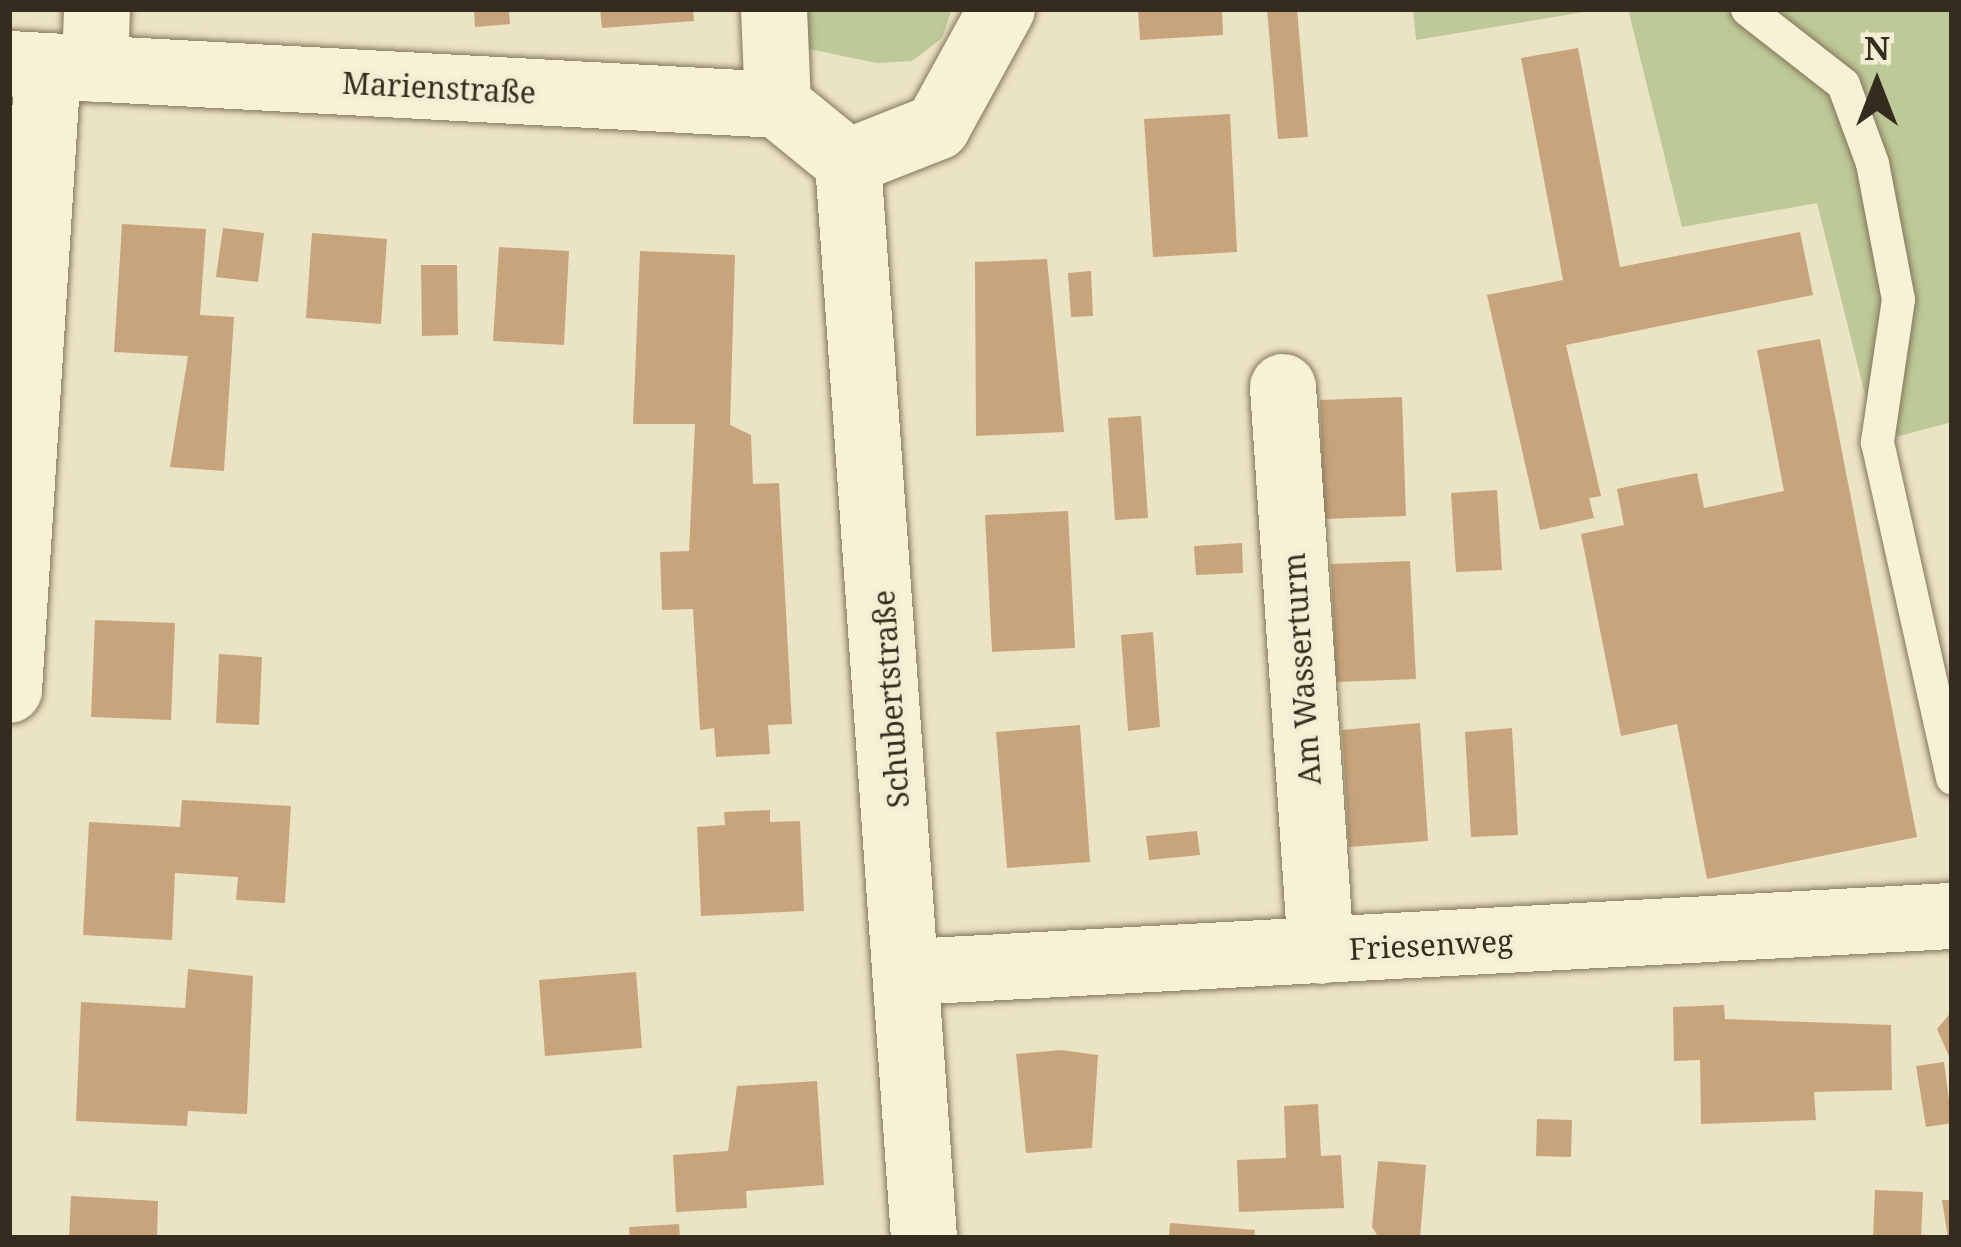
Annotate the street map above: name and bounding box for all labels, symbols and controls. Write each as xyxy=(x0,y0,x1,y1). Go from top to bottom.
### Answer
north arrow xyxy=(1817,24,1937,144)
text: N xyxy=(1864,25,1890,70)
street label: Marienstraße xyxy=(341,65,537,111)
street label: Am Wasserturm xyxy=(1276,552,1328,786)
street label: Schubertstraße xyxy=(865,589,917,809)
street label: Friesenweg xyxy=(1348,923,1514,967)

